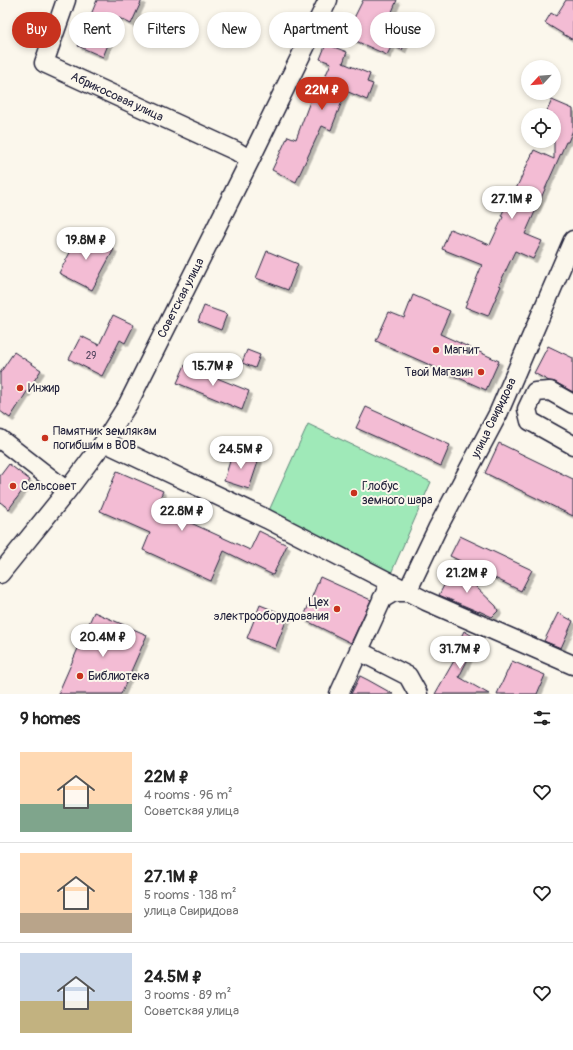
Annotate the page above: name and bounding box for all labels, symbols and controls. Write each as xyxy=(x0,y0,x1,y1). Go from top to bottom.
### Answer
chip: Buy xyxy=(12,12,61,48)
chip: Rent xyxy=(69,12,125,48)
chip: Filters xyxy=(133,12,199,48)
chip: New xyxy=(207,12,261,48)
chip: Apartment xyxy=(269,12,362,48)
chip: House xyxy=(370,12,435,48)
north arrow xyxy=(521,60,561,100)
map controls xyxy=(521,60,561,148)
street label: Абрикосовая улица xyxy=(68,69,166,125)
pin: 22M ₽ xyxy=(294,77,350,111)
text: 22M ₽ xyxy=(305,82,339,98)
button: locate xyxy=(521,108,561,148)
pin: 27.1M ₽ xyxy=(475,186,549,220)
text: 27.1M ₽ xyxy=(491,191,533,207)
pin: 19.8M ₽ xyxy=(49,227,123,261)
text: 19.8M ₽ xyxy=(65,232,107,248)
street label: Советская улица xyxy=(154,255,208,340)
place label: Магнит xyxy=(444,343,480,358)
marker: Магнит xyxy=(431,345,441,355)
house number: 29 xyxy=(86,350,96,362)
pin: 15.7M ₽ xyxy=(176,353,250,387)
text: 15.7M ₽ xyxy=(192,358,234,374)
place label: Твой Магазин xyxy=(405,365,473,380)
marker: Твой Магазин xyxy=(476,367,486,377)
street label: улица Свиридова xyxy=(468,375,520,461)
place label: Инжир xyxy=(28,381,60,396)
marker: Инжир xyxy=(15,383,25,393)
place label: Памятник землякам погибшим в ВОВ xyxy=(53,424,157,453)
marker: Памятник землякам погибшим в ВОВ xyxy=(40,433,50,443)
pin: 24.5M ₽ xyxy=(204,436,278,470)
text: 24.5M ₽ xyxy=(219,441,263,457)
place label: Сельсовет xyxy=(21,479,77,494)
place label: Глобус земного шара xyxy=(362,479,433,508)
marker: Сельсовет xyxy=(8,481,18,491)
marker: Глобус земного шара xyxy=(349,488,359,498)
pin: 22.8M ₽ xyxy=(145,498,219,532)
text: 22.8M ₽ xyxy=(160,503,204,519)
pin: 21.2M ₽ xyxy=(430,560,504,594)
text: 21.2M ₽ xyxy=(446,565,488,581)
place label: Цех электрооборудования xyxy=(213,595,329,624)
marker: Цех электрооборудования xyxy=(332,604,342,614)
pin: 20.4M ₽ xyxy=(66,624,140,658)
text: 20.4M ₽ xyxy=(80,629,126,645)
pin: 31.7M ₽ xyxy=(423,636,497,670)
text: 31.7M ₽ xyxy=(439,641,481,657)
place label: Библиотека xyxy=(88,669,150,684)
marker: Библиотека xyxy=(75,671,85,681)
icon: filters xyxy=(531,707,553,729)
text: 9 homes xyxy=(20,708,80,729)
text: 22M ₽ xyxy=(144,766,189,787)
icon: home xyxy=(52,768,100,816)
icon: heart xyxy=(531,781,553,803)
text: 4 rooms · 96 m² xyxy=(144,787,232,803)
text: Советская улица xyxy=(144,803,239,819)
text: 27.1M ₽ xyxy=(144,866,199,887)
icon: home xyxy=(52,869,100,917)
icon: heart xyxy=(531,882,553,904)
text: 5 rooms · 138 m² xyxy=(144,887,237,903)
text: улица Свиридова xyxy=(144,903,239,919)
text: 24.5M ₽ xyxy=(144,966,202,987)
icon: home xyxy=(52,969,100,1017)
icon: heart xyxy=(531,982,553,1004)
text: 3 rooms · 89 m² xyxy=(144,987,231,1003)
text: Советская улица xyxy=(144,1003,239,1019)

